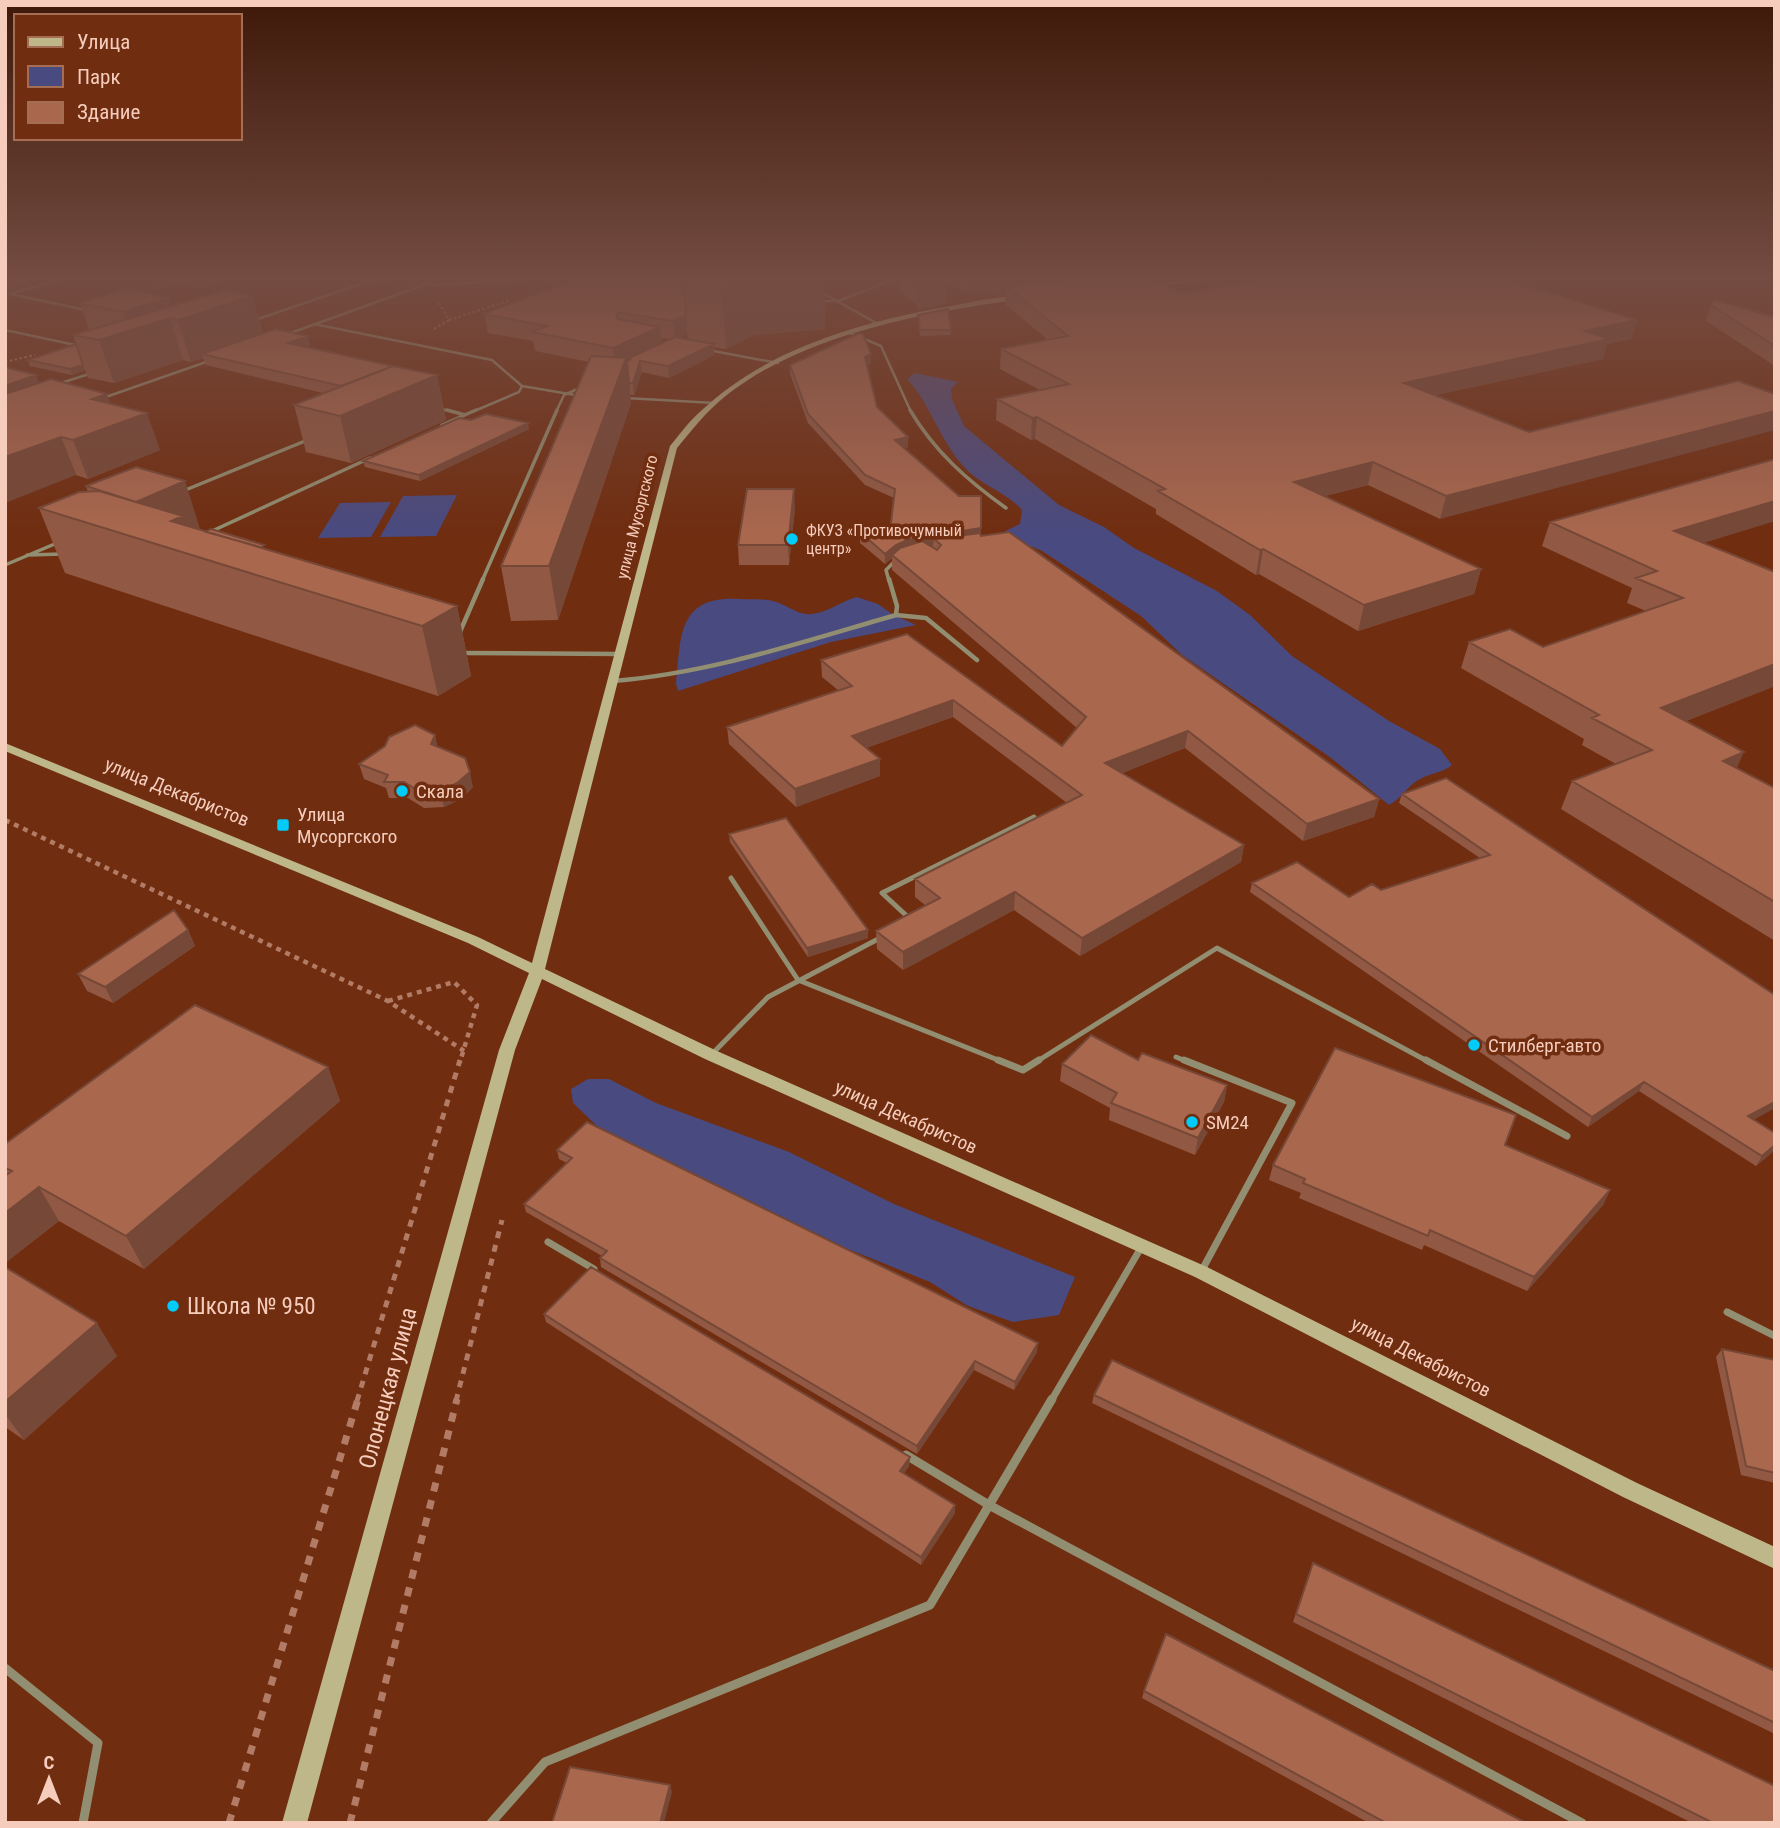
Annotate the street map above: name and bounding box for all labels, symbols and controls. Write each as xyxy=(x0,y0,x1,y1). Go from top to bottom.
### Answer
legend xyxy=(14,14,242,140)
text: Улица xyxy=(77,30,130,54)
text: Парк xyxy=(77,65,121,89)
text: Здание xyxy=(77,100,141,124)
street label: улица Мусоргского xyxy=(612,453,662,581)
place label: ФКУЗ «Противочумный центр» xyxy=(806,521,962,558)
marker: ФКУЗ «Противочумный центр» xyxy=(784,531,800,547)
street label: улица Декабристов xyxy=(101,753,253,831)
place label: Скала xyxy=(416,780,464,803)
marker: Скала xyxy=(394,783,410,799)
place label: Улица Мусоргского xyxy=(297,803,397,848)
marker: Улица Мусоргского xyxy=(275,817,291,833)
place label: Стилберг-авто xyxy=(1488,1034,1601,1057)
marker: Стилберг-авто xyxy=(1466,1037,1482,1053)
street label: улица Декабристов xyxy=(831,1075,981,1159)
place label: SM24 xyxy=(1206,1111,1249,1134)
marker: SM24 xyxy=(1184,1114,1200,1130)
place label: Школа № 950 xyxy=(187,1293,316,1320)
marker: Школа № 950 xyxy=(165,1298,181,1314)
street label: Олонецкая улица xyxy=(354,1304,422,1472)
street label: улица Декабристов xyxy=(1347,1312,1495,1402)
north arrow xyxy=(14,1744,84,1814)
text: С xyxy=(44,1751,55,1774)

